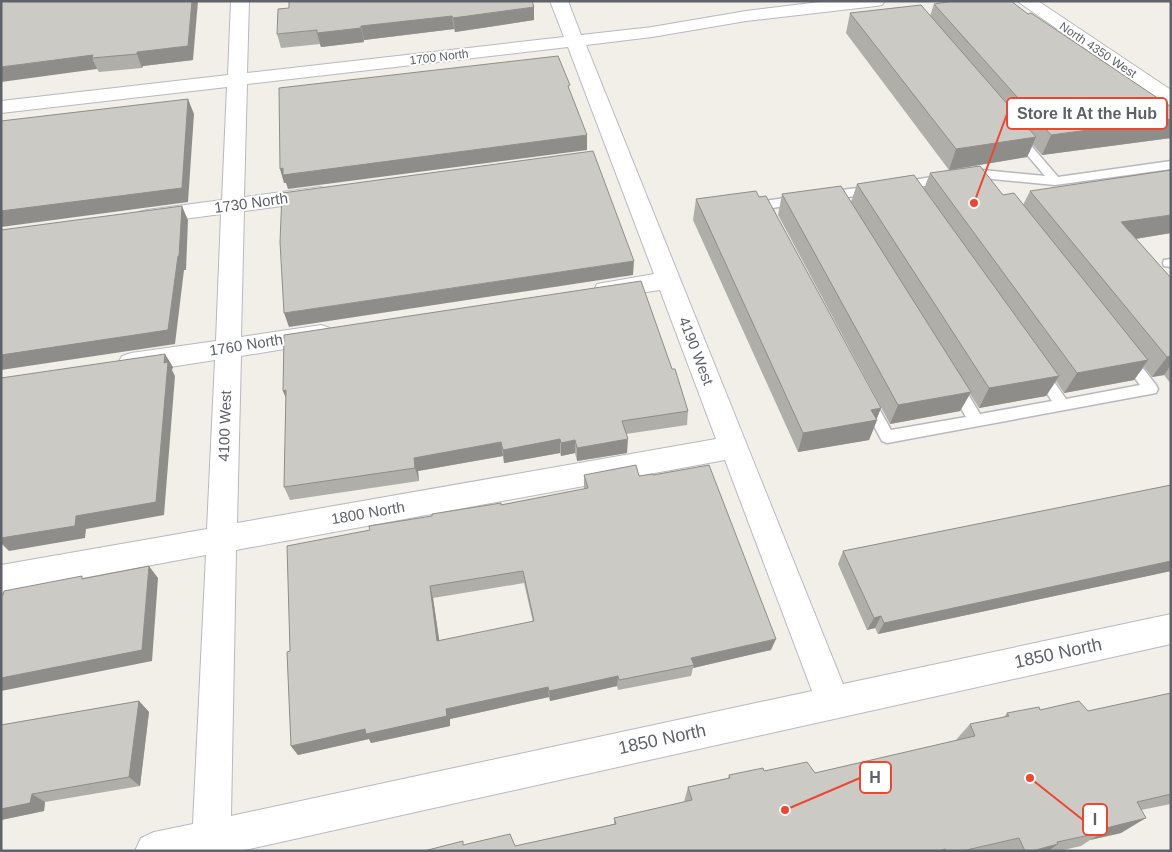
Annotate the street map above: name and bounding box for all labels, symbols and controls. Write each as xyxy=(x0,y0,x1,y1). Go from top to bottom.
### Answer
street label: North 4350 West xyxy=(1057,19,1140,81)
street label: 1700 North xyxy=(409,46,469,68)
callout: Store It At the Hub xyxy=(1007,98,1167,129)
text: Store It At the Hub xyxy=(1017,105,1157,122)
street label: 1730 North xyxy=(213,189,289,216)
street label: 4190 West xyxy=(676,314,717,388)
street label: 1760 North xyxy=(208,330,284,359)
street label: 4100 West xyxy=(215,389,234,462)
street label: 1800 North xyxy=(330,498,406,527)
street label: 1850 North xyxy=(1012,634,1104,672)
street label: 1850 North xyxy=(616,720,708,758)
callout: H xyxy=(860,762,891,793)
text: H xyxy=(869,769,881,786)
callout: I xyxy=(1083,804,1107,835)
text: I xyxy=(1093,811,1097,828)

